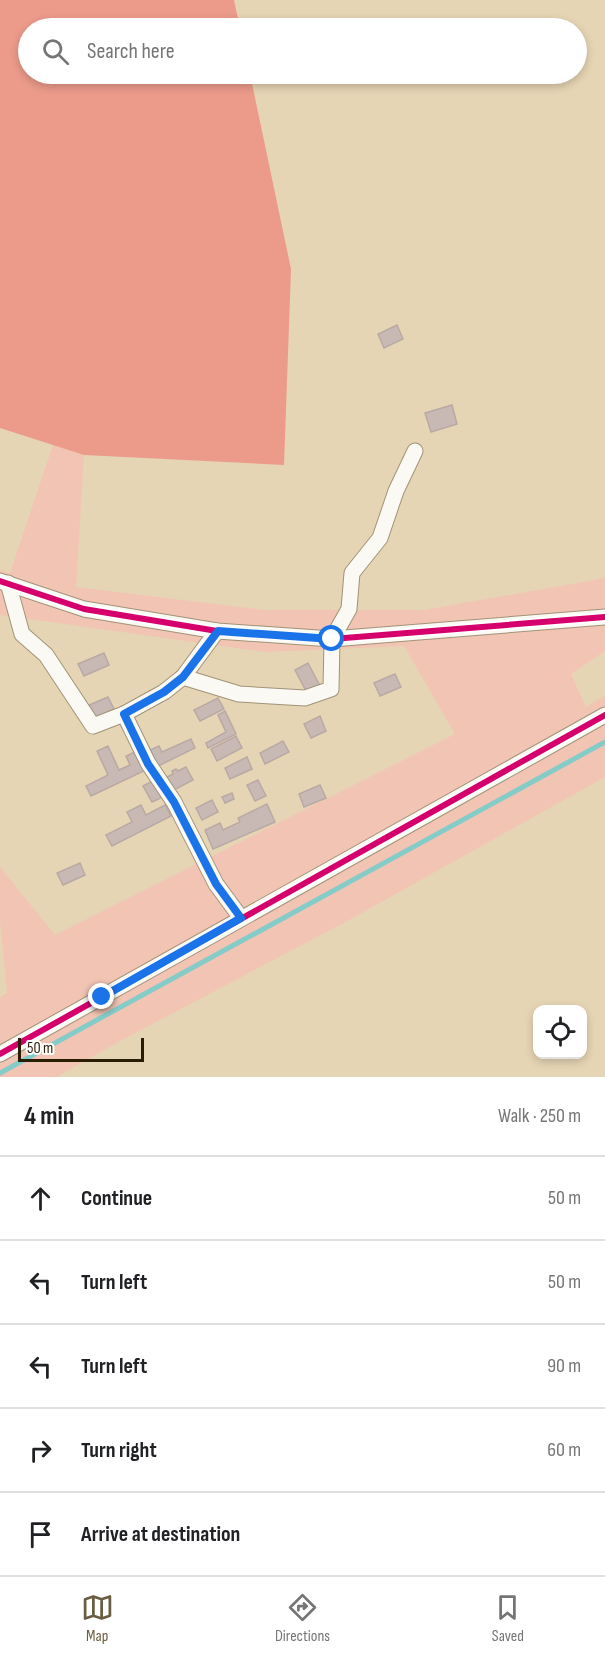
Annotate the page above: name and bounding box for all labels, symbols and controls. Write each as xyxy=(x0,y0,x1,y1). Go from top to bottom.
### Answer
search box xyxy=(18,18,587,84)
icon: search xyxy=(39,35,72,68)
text: Search here xyxy=(87,38,174,65)
route start xyxy=(318,625,344,651)
route end xyxy=(88,983,114,1009)
map controls xyxy=(533,1005,587,1059)
button: locate xyxy=(533,1005,587,1059)
scale bar xyxy=(18,1035,144,1062)
text: 50 m xyxy=(27,1039,53,1058)
text: 4 min xyxy=(24,1101,74,1132)
text: Walk · 250 m xyxy=(498,1104,581,1128)
icon: ahead xyxy=(24,1182,57,1215)
text: Continue xyxy=(81,1185,152,1212)
text: 50 m xyxy=(548,1186,581,1210)
icon: left xyxy=(24,1266,57,1299)
text: Turn left xyxy=(81,1269,147,1296)
text: 50 m xyxy=(548,1270,581,1294)
icon: left xyxy=(24,1350,57,1383)
text: Turn left xyxy=(81,1353,147,1380)
text: 90 m xyxy=(547,1354,581,1378)
icon: right xyxy=(24,1434,57,1467)
text: Turn right xyxy=(81,1437,157,1464)
text: 60 m xyxy=(547,1438,581,1462)
icon: arrive xyxy=(24,1518,57,1551)
text: Arrive at destination xyxy=(81,1521,240,1548)
tab: Map xyxy=(81,1591,114,1646)
tab: Directions xyxy=(275,1591,330,1646)
tab: Saved xyxy=(491,1591,524,1646)

